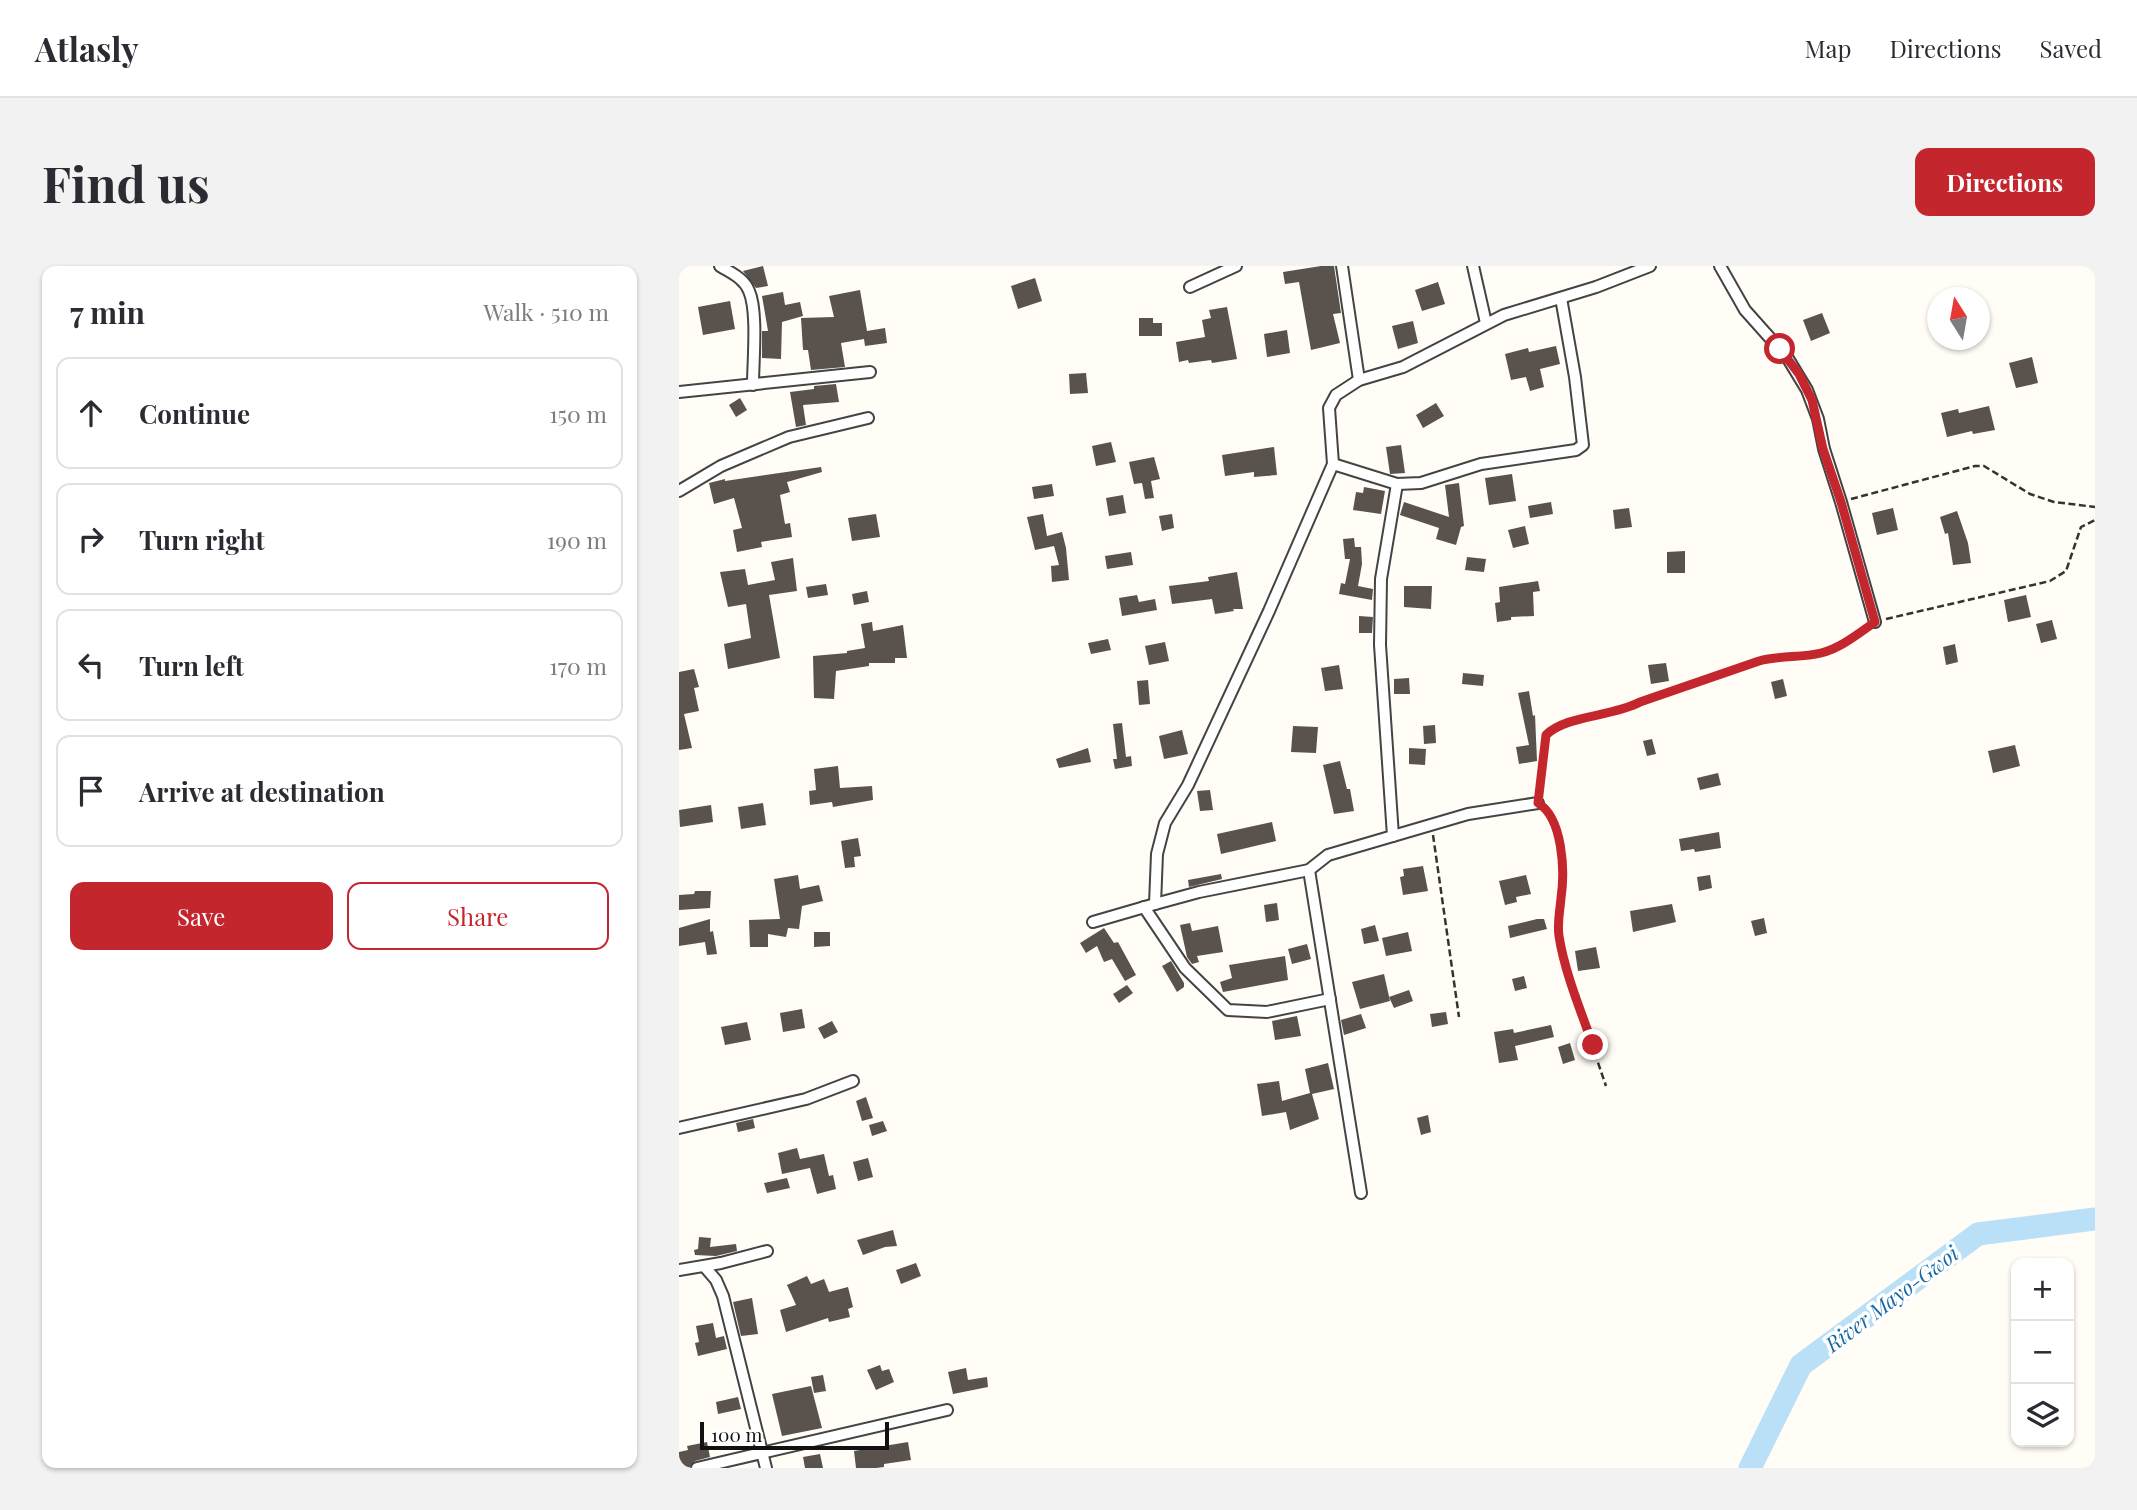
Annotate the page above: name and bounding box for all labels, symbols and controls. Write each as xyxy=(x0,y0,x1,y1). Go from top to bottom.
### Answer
text: Atlasly xyxy=(35,26,139,70)
text: Map xyxy=(1805,32,1851,64)
text: Directions xyxy=(1889,32,2002,64)
text: Saved xyxy=(2040,32,2102,64)
button: Directions xyxy=(1915,148,2095,216)
text: Find us xyxy=(42,150,210,215)
north arrow xyxy=(1927,287,1990,350)
text: 7 min xyxy=(70,292,145,332)
text: Walk · 510 m xyxy=(483,296,609,327)
route start xyxy=(1764,333,1795,364)
icon: ahead xyxy=(72,394,110,432)
text: Continue xyxy=(139,396,250,431)
text: 150 m xyxy=(549,398,607,429)
icon: right xyxy=(72,520,110,558)
text: Turn right xyxy=(139,522,265,557)
text: 190 m xyxy=(547,524,607,555)
icon: left xyxy=(72,646,110,684)
text: Turn left xyxy=(139,648,244,683)
text: 170 m xyxy=(549,650,607,681)
icon: arrive xyxy=(72,772,110,810)
text: Arrive at destination xyxy=(139,774,385,809)
button: Save xyxy=(70,882,333,950)
button: Share xyxy=(347,882,609,950)
route end xyxy=(1577,1029,1608,1060)
water label: River Mayo-Gwoi xyxy=(1818,1238,1964,1358)
map controls xyxy=(2011,1258,2074,1447)
button: + xyxy=(2011,1258,2074,1321)
button: − xyxy=(2011,1321,2074,1384)
button: layers xyxy=(2011,1384,2074,1447)
scale bar xyxy=(700,1419,889,1451)
text: 100 m xyxy=(711,1421,762,1447)

